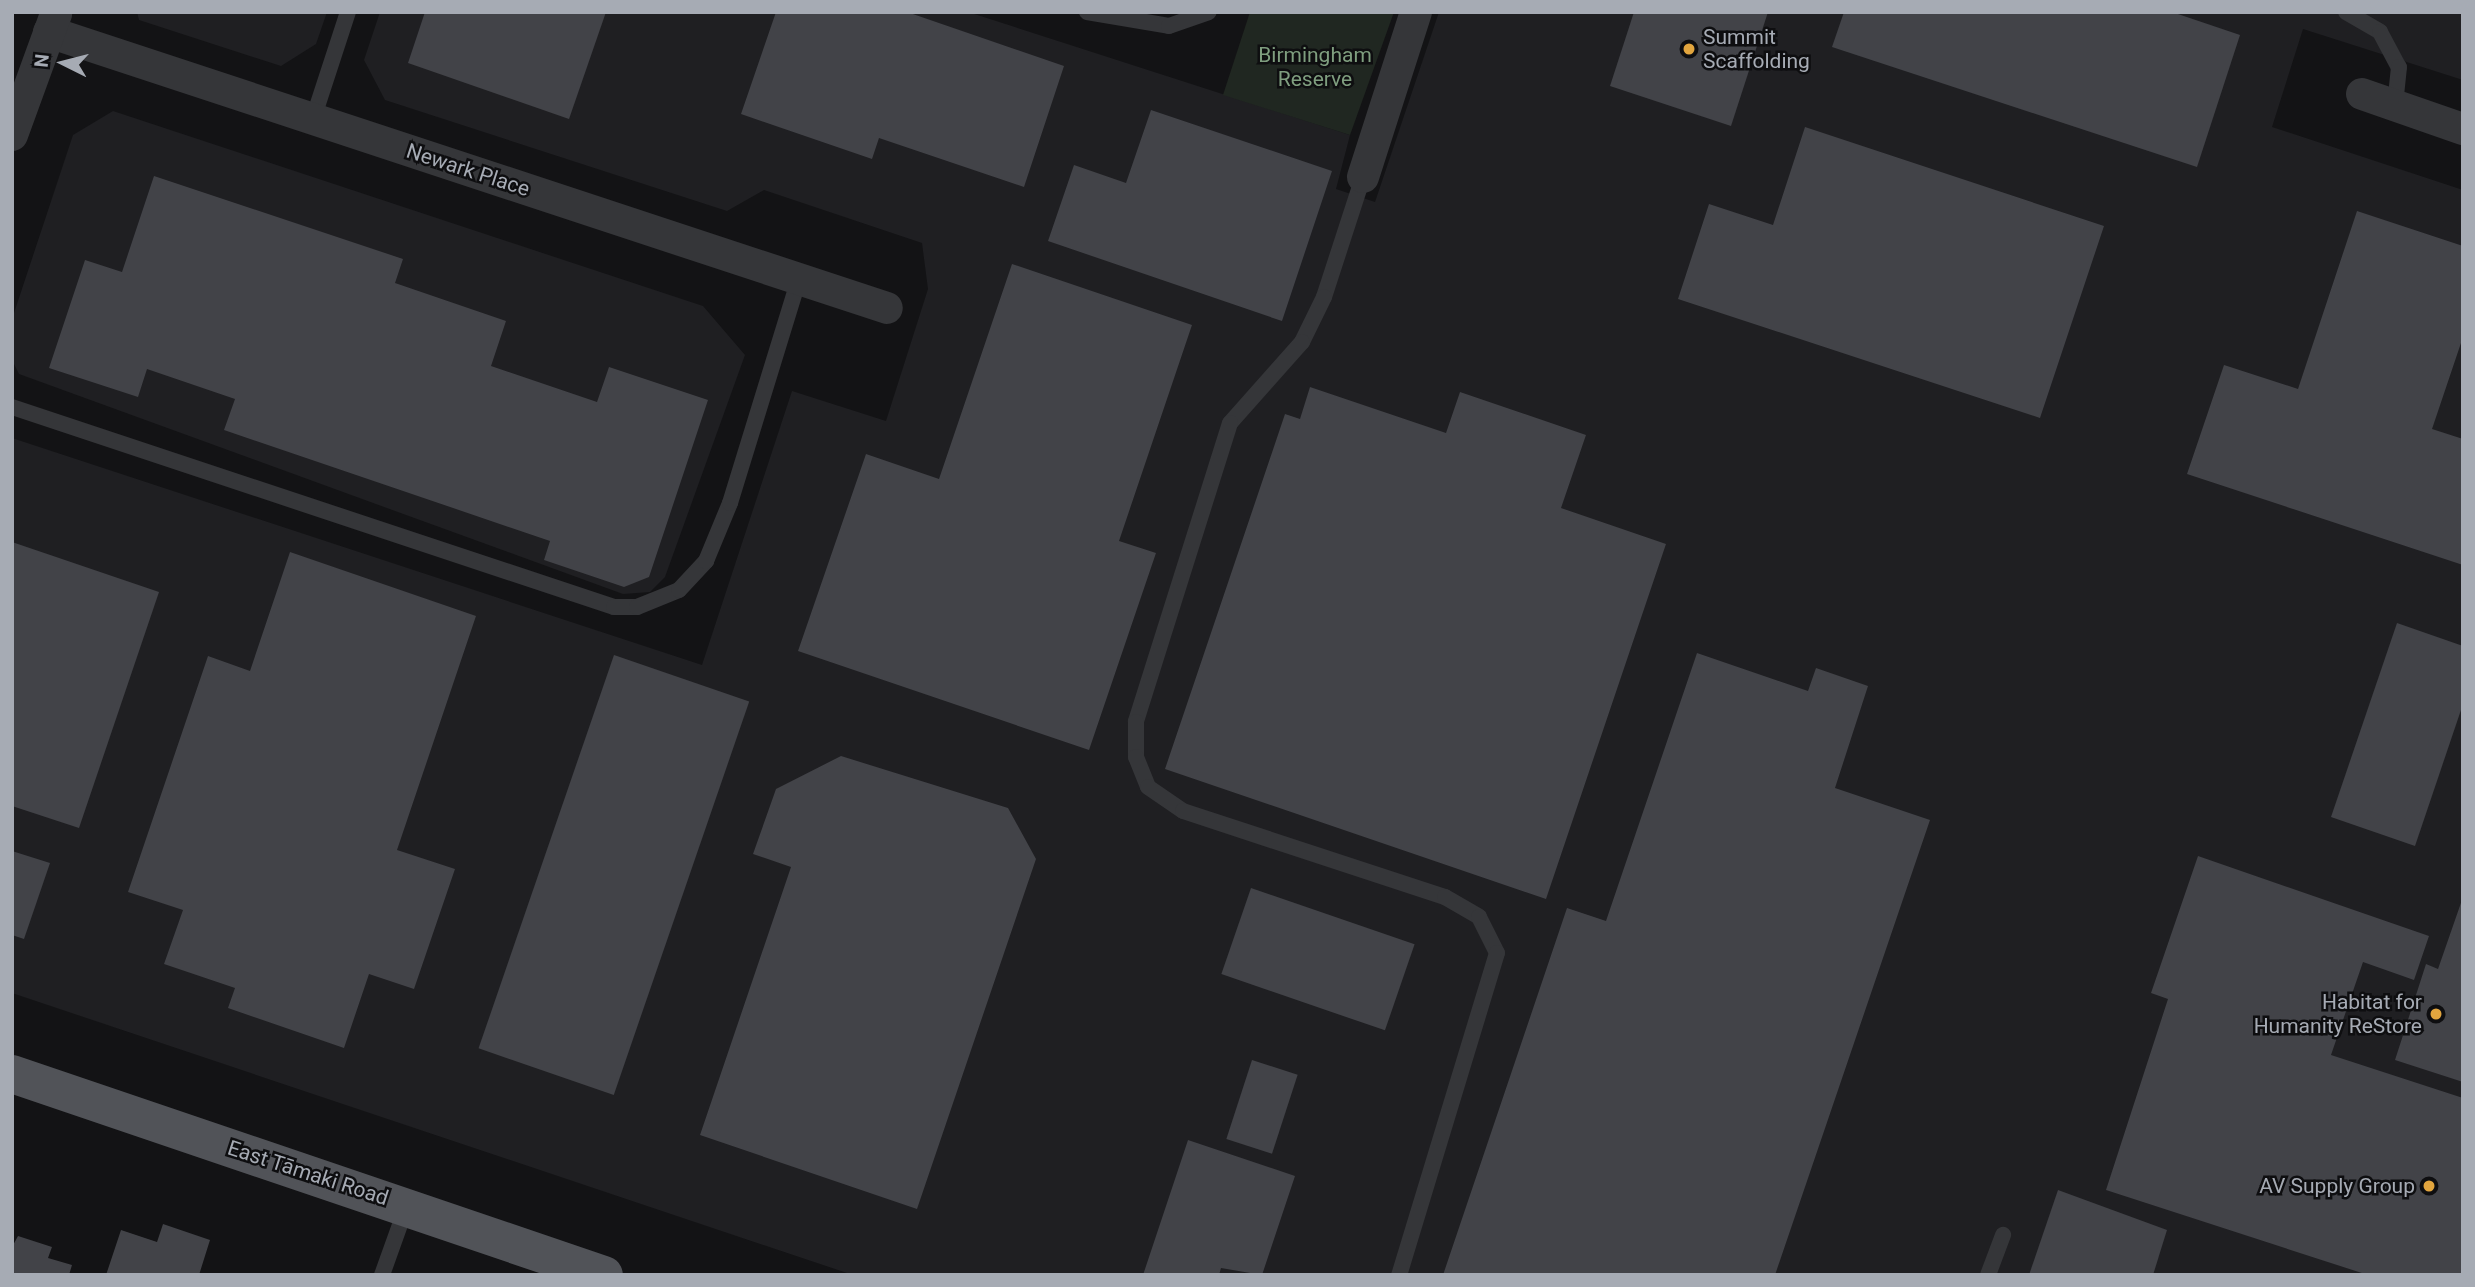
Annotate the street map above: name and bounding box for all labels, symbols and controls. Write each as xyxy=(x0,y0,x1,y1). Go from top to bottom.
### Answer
place label: Summit Scaffolding xyxy=(1703,24,1810,74)
north arrow xyxy=(28,28,98,98)
marker: Summit Scaffolding xyxy=(1681,41,1697,57)
park label: Birmingham Reserve xyxy=(1258,42,1372,92)
text: N xyxy=(29,53,54,69)
street label: Newark Place xyxy=(403,138,533,202)
place label: Habitat for Humanity ReStore xyxy=(2254,989,2422,1039)
marker: Habitat for Humanity ReStore xyxy=(2428,1006,2444,1022)
street label: East Tāmaki Road xyxy=(224,1135,392,1211)
place label: AV Supply Group xyxy=(2259,1173,2415,1199)
marker: AV Supply Group xyxy=(2421,1178,2437,1194)

